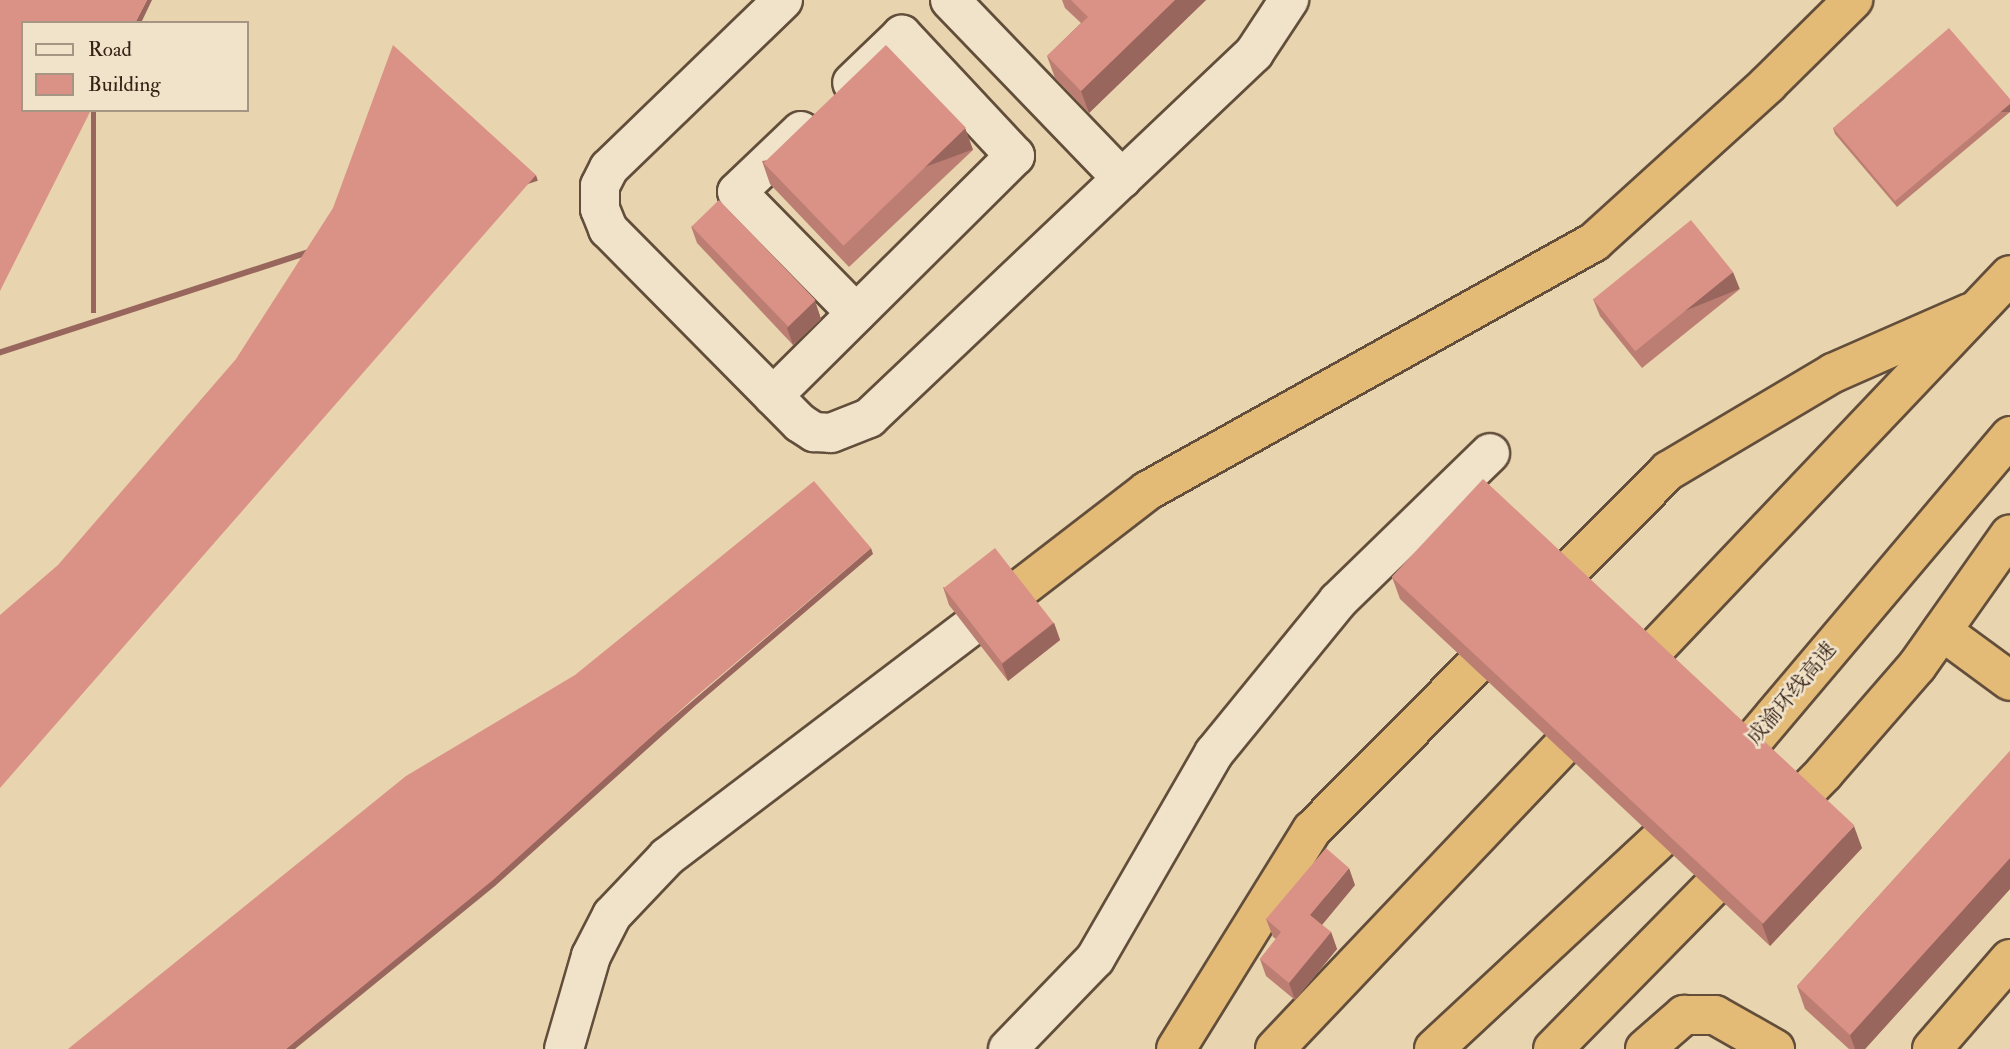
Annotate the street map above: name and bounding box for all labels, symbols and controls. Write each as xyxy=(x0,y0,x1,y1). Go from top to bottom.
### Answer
legend xyxy=(21,21,248,112)
text: Road xyxy=(88,36,132,63)
text: Building xyxy=(88,71,161,98)
street label: 成渝环线高速 xyxy=(1742,638,1842,750)

